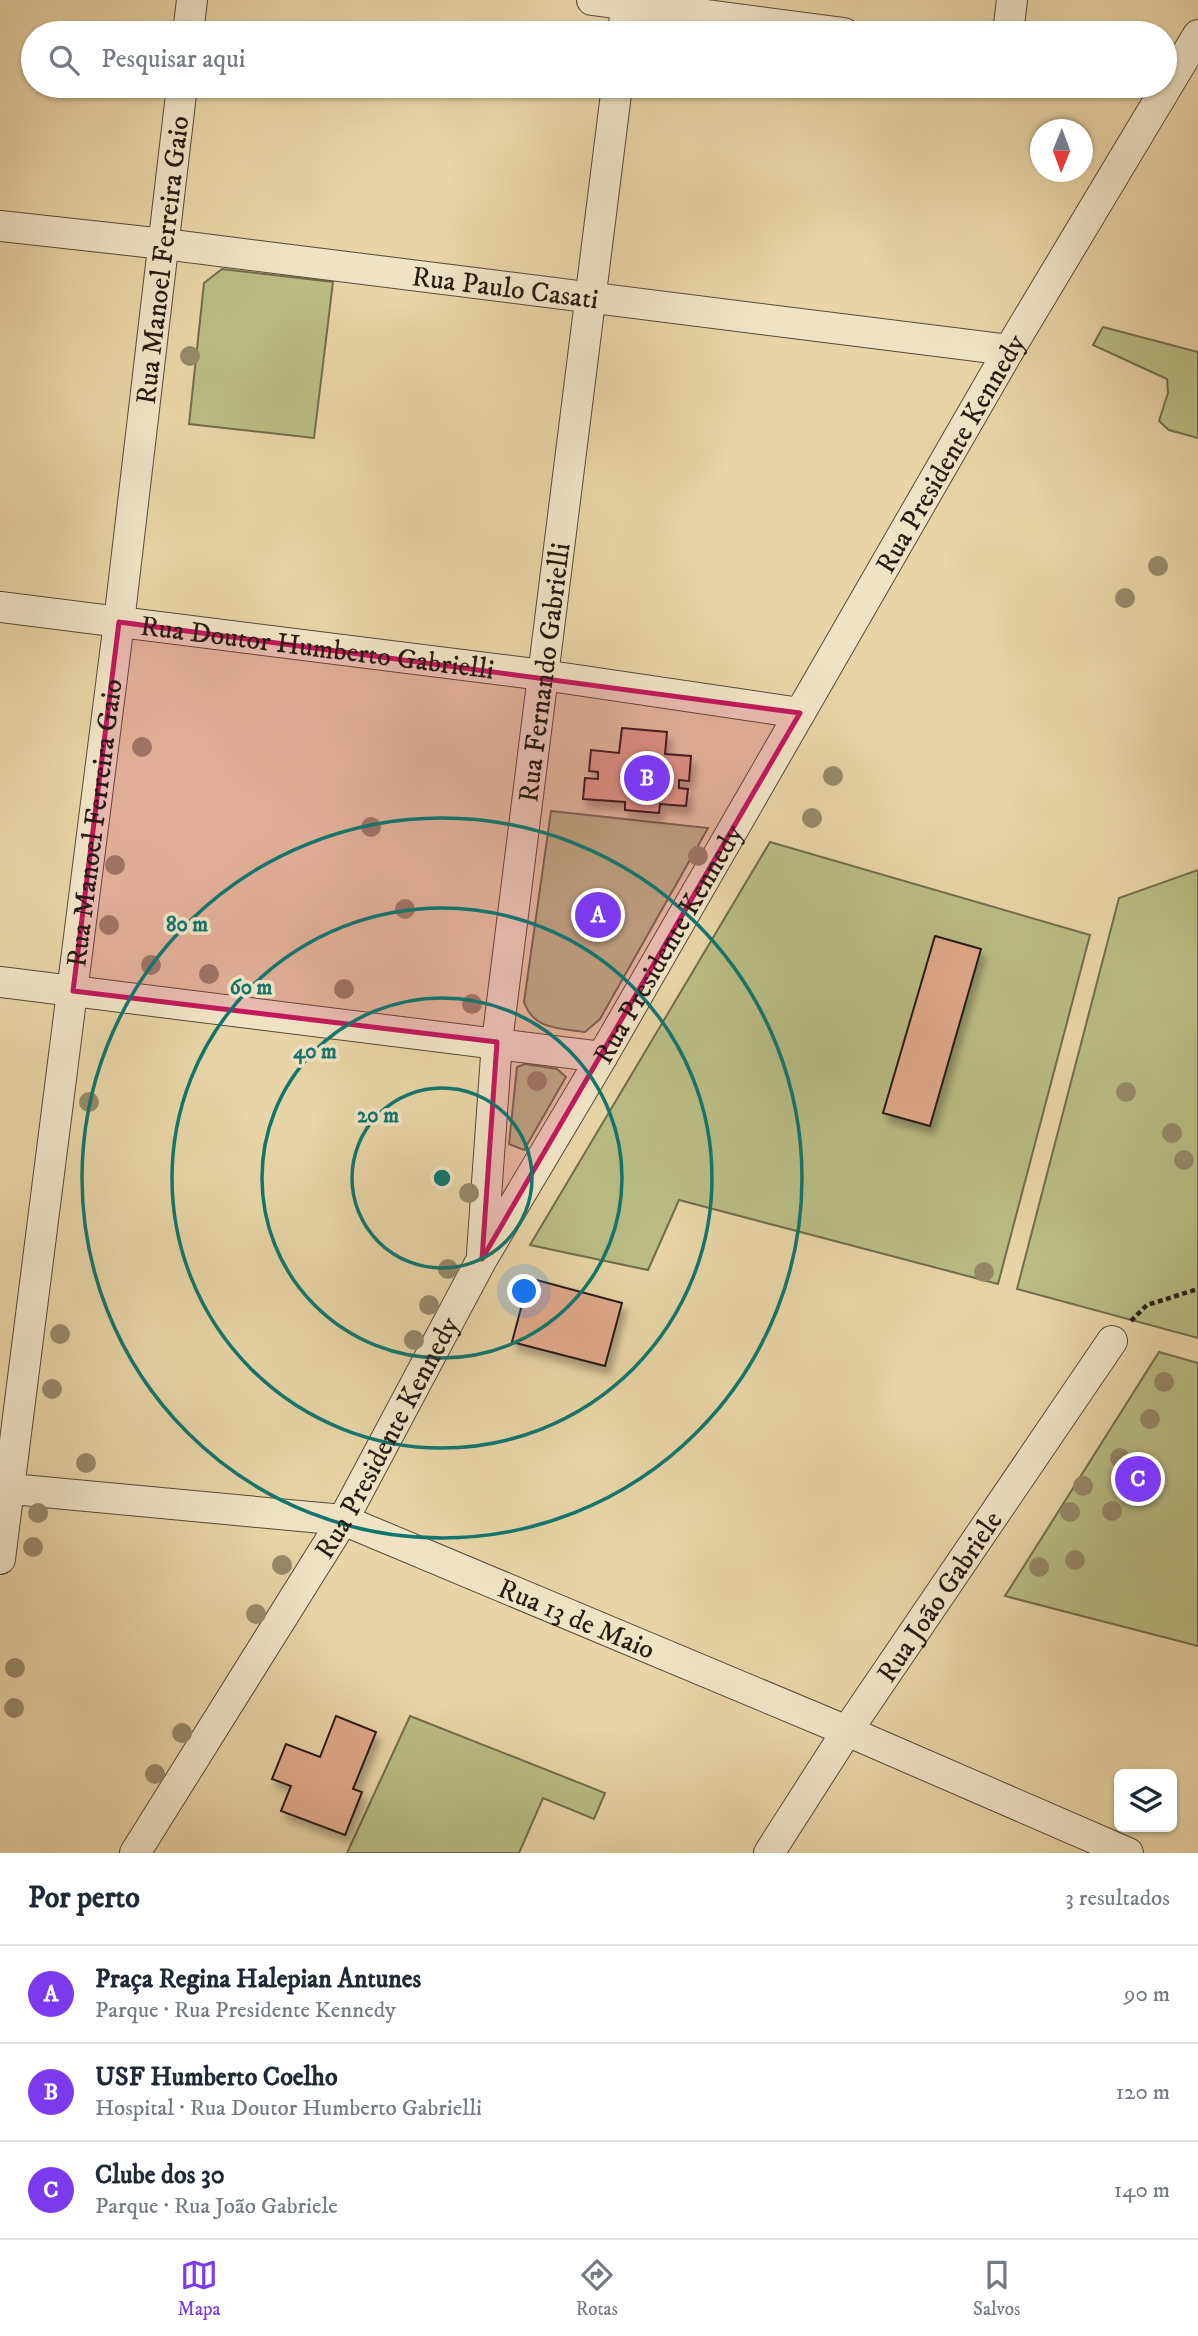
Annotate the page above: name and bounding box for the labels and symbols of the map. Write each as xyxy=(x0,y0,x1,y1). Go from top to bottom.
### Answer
street label: Rua Manoel Ferreira Gaio xyxy=(129,114,197,406)
north arrow xyxy=(1030,119,1093,182)
street label: Rua Paulo Casati xyxy=(410,259,600,317)
street label: Rua Presidente Kennedy xyxy=(868,327,1034,580)
street label: Rua Fernando Gabrielli xyxy=(511,541,579,804)
street label: Rua Doutor Humberto Gabrielli xyxy=(138,609,496,688)
street label: Rua Manoel Ferreira Gaio xyxy=(59,677,131,969)
pin: B xyxy=(624,752,670,804)
street label: Rua Presidente Kennedy xyxy=(586,818,751,1070)
pin: A xyxy=(575,889,621,941)
text: 80 m xyxy=(166,912,208,938)
text: 60 m xyxy=(230,975,272,1001)
text: 40 m xyxy=(293,1039,337,1065)
text: 20 m xyxy=(357,1103,399,1129)
centre of rings xyxy=(430,1166,454,1190)
your location xyxy=(507,1274,541,1308)
street label: Rua Presidente Kennedy xyxy=(307,1310,468,1566)
pin: C xyxy=(1115,1453,1161,1505)
street label: Rua João Gabriele xyxy=(869,1505,1011,1689)
street label: Rua 13 de Maio xyxy=(493,1571,660,1668)

